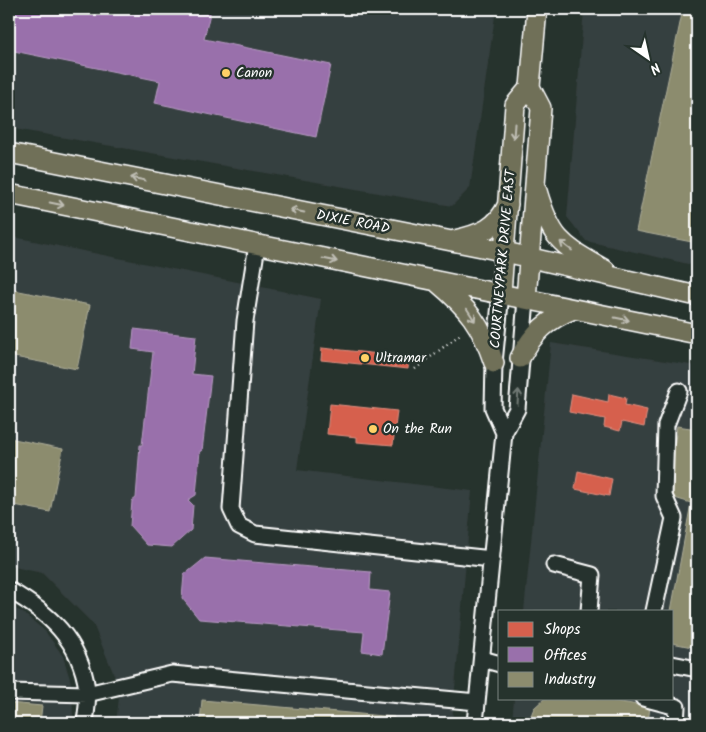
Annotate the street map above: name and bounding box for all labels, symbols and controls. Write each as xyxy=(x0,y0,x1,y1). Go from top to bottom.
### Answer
north arrow xyxy=(624,32,674,82)
text: N xyxy=(645,56,665,80)
place label: Canon xyxy=(236,62,272,84)
marker: Canon xyxy=(220,67,232,79)
one-way arrow xyxy=(509,122,518,138)
street label: COURTNEYPARK DRIVE EAST xyxy=(484,167,522,349)
one-way arrow xyxy=(130,174,146,183)
one-way arrow xyxy=(48,199,64,209)
street label: DIXIE ROAD xyxy=(314,204,392,240)
one-way arrow xyxy=(289,206,305,215)
one-way arrow xyxy=(560,240,573,251)
one-way arrow xyxy=(322,255,338,265)
one-way arrow xyxy=(465,308,476,322)
one-way arrow xyxy=(614,315,630,324)
place label: Ultramar xyxy=(375,347,427,369)
marker: Ultramar xyxy=(359,352,371,364)
one-way arrow xyxy=(513,389,522,405)
place label: On the Run xyxy=(383,418,452,440)
marker: On the Run xyxy=(367,423,379,435)
legend xyxy=(498,610,674,700)
text: Shops xyxy=(544,618,581,642)
text: Offices xyxy=(544,644,587,668)
text: Industry xyxy=(544,668,597,692)

